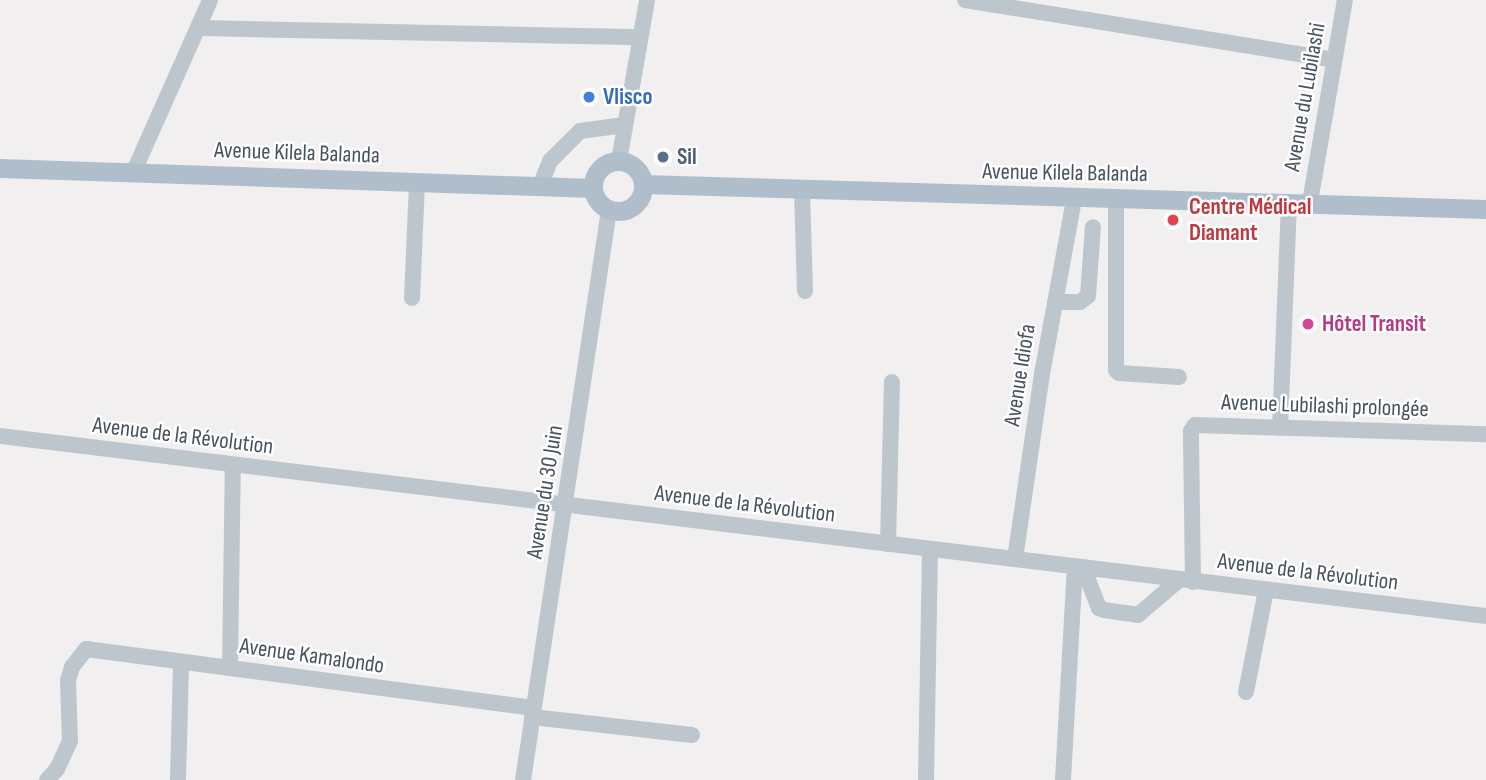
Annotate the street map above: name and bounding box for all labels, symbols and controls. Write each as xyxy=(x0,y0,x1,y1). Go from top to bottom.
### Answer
street label: Avenue du Lubilashi xyxy=(1278,21,1332,173)
place label: Vlisco xyxy=(603,83,652,111)
marker: Vlisco xyxy=(581,89,597,105)
street label: Avenue Kilela Balanda xyxy=(214,136,380,170)
place label: Sil xyxy=(677,143,697,171)
marker: Sil xyxy=(655,149,671,165)
street label: Avenue Kilela Balanda xyxy=(982,158,1148,188)
place label: Centre Médical Diamant xyxy=(1189,193,1311,247)
marker: Centre Médical Diamant xyxy=(1163,210,1183,230)
place label: Hôtel Transit xyxy=(1322,310,1426,338)
marker: Hôtel Transit xyxy=(1300,316,1316,332)
street label: Avenue Idiofa xyxy=(998,322,1042,428)
street label: Avenue Lubilashi prolongée xyxy=(1221,389,1429,423)
street label: Avenue de la Révolution xyxy=(91,411,275,461)
street label: Avenue du 30 Juin xyxy=(521,423,569,561)
street label: Avenue de la Révolution xyxy=(653,479,837,529)
street label: Avenue de la Révolution xyxy=(1216,547,1400,597)
street label: Avenue Kamalondo xyxy=(238,632,386,680)

